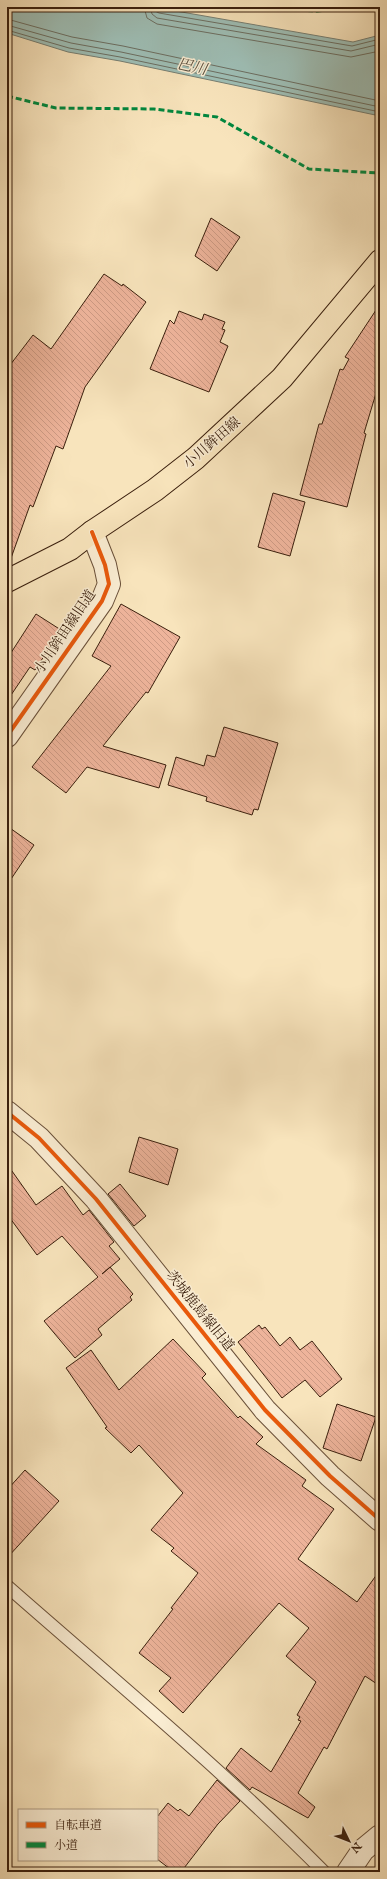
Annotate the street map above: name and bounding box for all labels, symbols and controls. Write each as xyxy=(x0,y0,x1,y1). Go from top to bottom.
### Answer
water label: 巴川 xyxy=(175,55,211,80)
street label: 小川鉾田線 xyxy=(180,413,244,473)
street label: 小川鉾田線旧道 xyxy=(30,586,100,678)
street label: 茨城鹿島線旧道 xyxy=(162,1267,238,1355)
legend xyxy=(18,1809,158,1861)
text: 自転車道 xyxy=(54,1818,102,1833)
north arrow xyxy=(329,1821,369,1861)
text: 小道 xyxy=(54,1838,78,1853)
text: N xyxy=(347,1838,365,1856)

